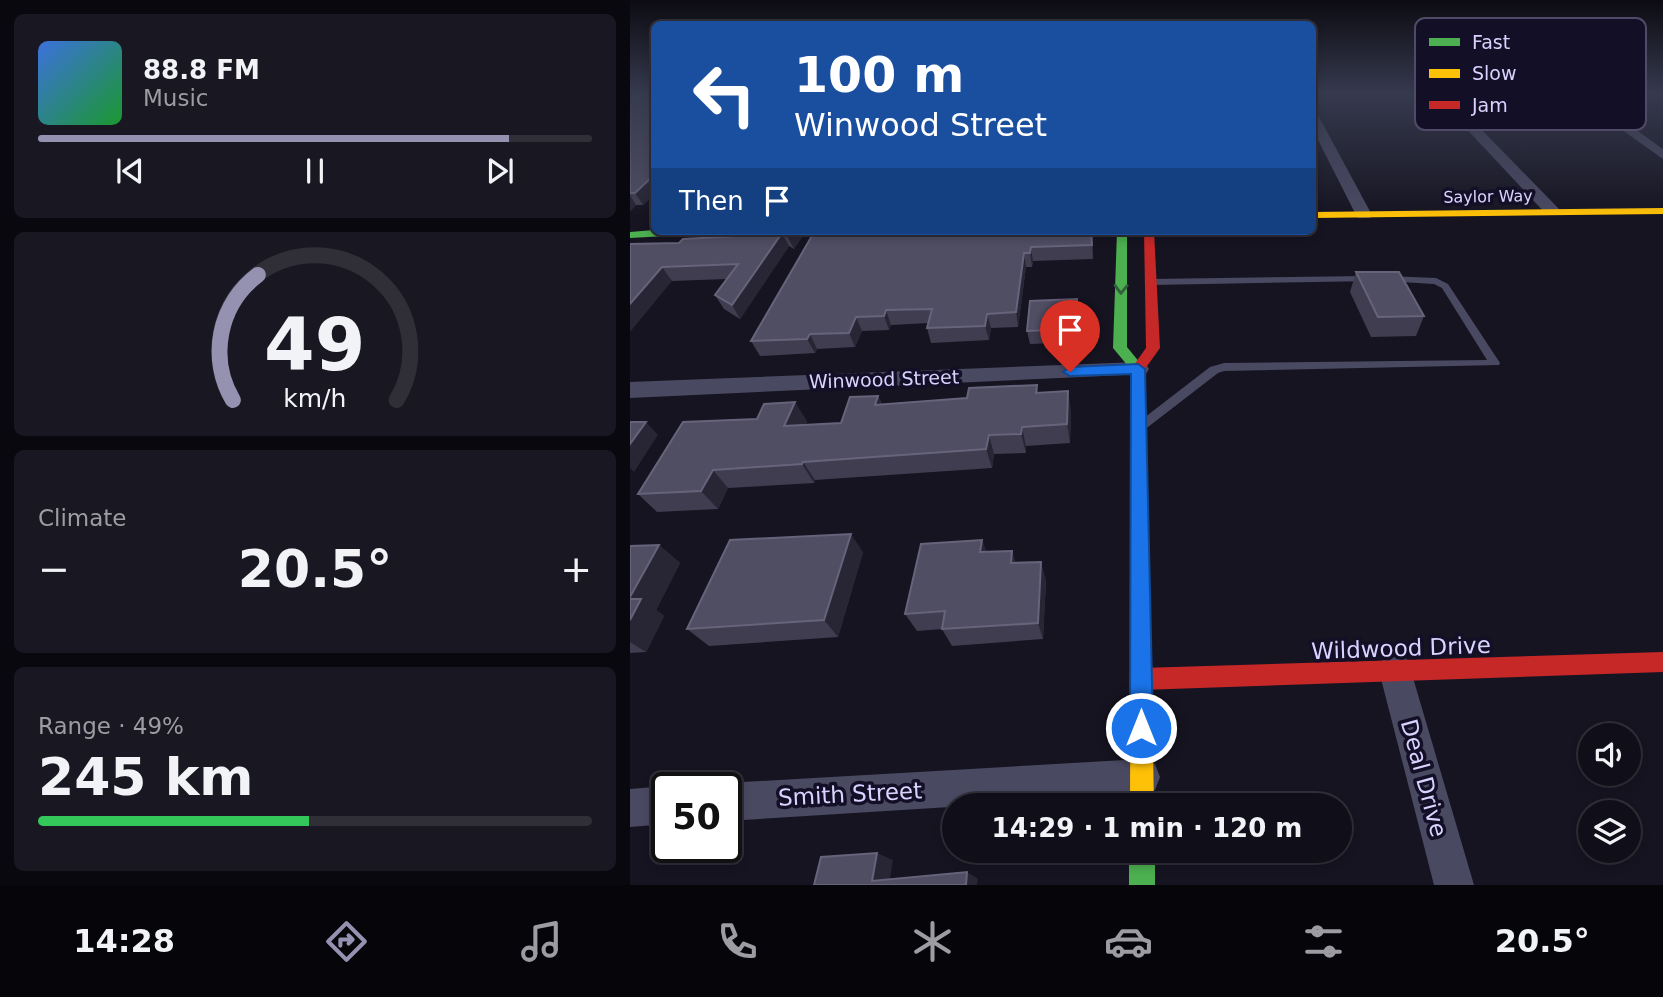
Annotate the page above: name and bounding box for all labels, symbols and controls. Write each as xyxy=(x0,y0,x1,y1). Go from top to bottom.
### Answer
legend xyxy=(1415,18,1646,130)
text: Fast xyxy=(1472,31,1510,53)
text: 100 m xyxy=(794,47,964,104)
icon: left xyxy=(679,49,770,140)
text: 88.8 FM xyxy=(143,55,260,85)
text: Slow xyxy=(1472,62,1517,84)
text: Music xyxy=(143,85,208,111)
text: Jam xyxy=(1471,94,1508,116)
text: Winwood Street xyxy=(794,106,1047,144)
icon: previous xyxy=(111,152,149,190)
icon: pause xyxy=(296,152,334,190)
icon: next xyxy=(481,152,519,190)
icon: arrive xyxy=(758,182,796,220)
text: Then xyxy=(679,186,744,216)
street label: Saylor Way xyxy=(1443,186,1533,207)
one-way arrow xyxy=(1113,285,1129,295)
pin xyxy=(1040,300,1100,372)
text: 49 xyxy=(264,302,366,387)
icon: arrive xyxy=(1051,311,1089,349)
street label: Winwood Street xyxy=(809,365,959,393)
text: km/h xyxy=(283,383,347,412)
text: Climate xyxy=(38,505,127,531)
text: 20.5° xyxy=(238,539,392,599)
text: − xyxy=(38,547,70,591)
text: + xyxy=(560,547,592,591)
street label: Wildwood Drive xyxy=(1311,632,1491,664)
position arrow xyxy=(1104,691,1178,765)
text: Range · 49% xyxy=(38,713,184,739)
street label: Deal Drive xyxy=(1396,716,1452,840)
map controls xyxy=(1578,723,1641,863)
button: sound xyxy=(1578,723,1641,786)
text: 245 km xyxy=(38,747,253,807)
speed limit sign: 50 xyxy=(651,772,742,863)
street label: Smith Street xyxy=(777,777,923,811)
button: layers xyxy=(1578,800,1641,863)
text: 14:29 · 1 min · 120 m xyxy=(992,813,1302,843)
icon: directions xyxy=(322,917,371,966)
icon: music xyxy=(517,917,566,966)
icon: phone xyxy=(713,917,762,966)
icon: climate xyxy=(908,917,957,966)
icon: car xyxy=(1104,917,1153,966)
icon: filters xyxy=(1299,917,1348,966)
text: 14:28 xyxy=(73,922,175,960)
text: 20.5° xyxy=(1495,922,1590,960)

